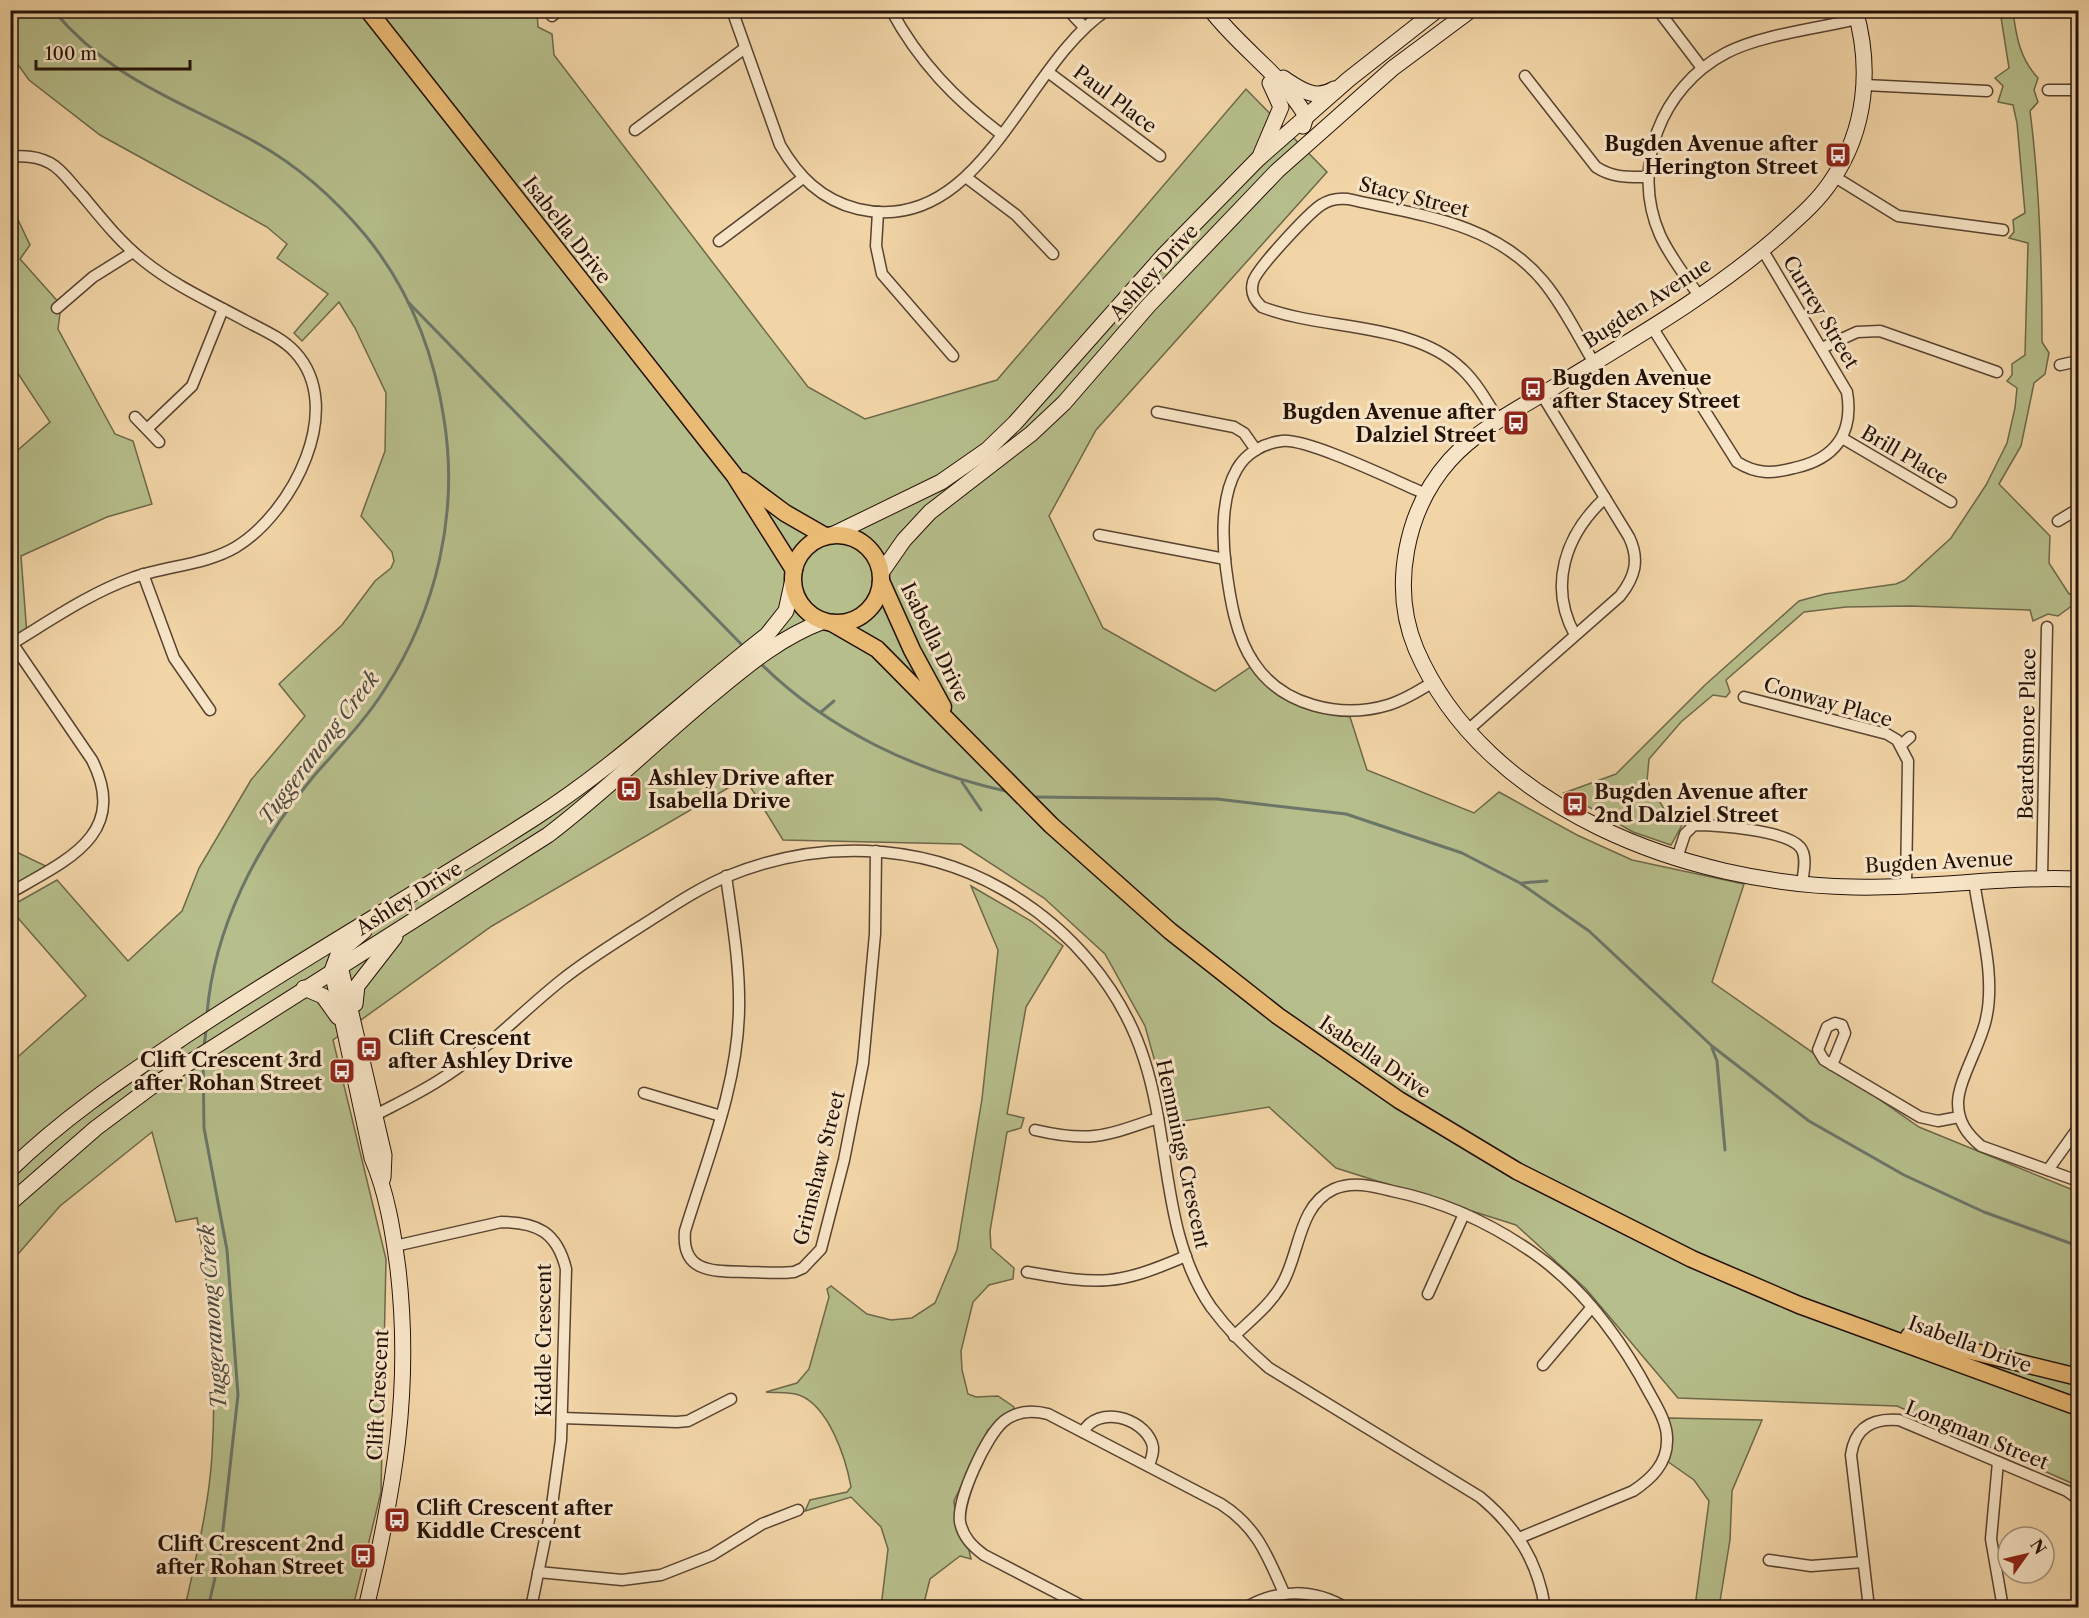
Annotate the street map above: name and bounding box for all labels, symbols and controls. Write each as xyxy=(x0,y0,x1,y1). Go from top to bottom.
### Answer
scale bar xyxy=(36,33,190,71)
text: 100 m xyxy=(45,43,97,65)
street label: Paul Place xyxy=(1068,60,1162,138)
place label: Bugden Avenue after Herington Street xyxy=(1604,132,1818,179)
bus stop icon: Bugden Avenue after Herington Street xyxy=(1823,140,1853,170)
street label: Isabella Drive xyxy=(518,172,616,288)
street label: Stacy Street xyxy=(1357,172,1471,222)
street label: Ashley Drive xyxy=(1104,219,1203,326)
street label: Currey Street xyxy=(1778,251,1864,373)
street label: Bugden Avenue xyxy=(1578,253,1716,353)
place label: Bugden Avenue after Stacey Street xyxy=(1552,366,1740,413)
bus stop icon: Bugden Avenue after Stacey Street xyxy=(1518,374,1548,404)
place label: Bugden Avenue after Dalziel Street xyxy=(1282,400,1496,447)
bus stop icon: Bugden Avenue after Dalziel Street xyxy=(1501,408,1531,438)
street label: Brill Place xyxy=(1857,420,1953,490)
street label: Isabella Drive xyxy=(896,579,974,705)
street label: Beardsmore Place xyxy=(2014,648,2040,820)
water label: Tuggeranong Creek xyxy=(253,666,384,829)
street label: Conway Place xyxy=(1761,672,1895,732)
place label: Ashley Drive after Isabella Drive xyxy=(647,766,834,813)
bus stop icon: Ashley Drive after Isabella Drive xyxy=(614,774,644,804)
place label: Bugden Avenue after 2nd Dalziel Street xyxy=(1594,780,1808,827)
bus stop icon: Bugden Avenue after 2nd Dalziel Street xyxy=(1560,789,1590,819)
street label: Bugden Avenue xyxy=(1864,846,2014,878)
street label: Ashley Drive xyxy=(351,856,466,941)
street label: Isabella Drive xyxy=(1315,1011,1435,1103)
place label: Clift Crescent after Ashley Drive xyxy=(388,1026,573,1073)
bus stop icon: Clift Crescent after Ashley Drive xyxy=(354,1034,384,1064)
place label: Clift Crescent 3rd after Rohan Street xyxy=(134,1048,323,1095)
bus stop icon: Clift Crescent 3rd after Rohan Street xyxy=(327,1056,357,1086)
street label: Hemmings Crescent xyxy=(1151,1057,1215,1251)
street label: Grimshaw Street xyxy=(788,1088,850,1248)
water label: Tuggeranong Creek xyxy=(194,1224,231,1410)
street label: Kiddle Crescent xyxy=(532,1263,556,1417)
street label: Isabella Drive xyxy=(1905,1311,2035,1377)
street label: Clift Crescent xyxy=(363,1329,393,1461)
street label: Longman Street xyxy=(1902,1395,2052,1475)
place label: Clift Crescent after Kiddle Crescent xyxy=(416,1496,613,1543)
bus stop icon: Clift Crescent after Kiddle Crescent xyxy=(382,1505,412,1535)
north arrow xyxy=(1996,1525,2056,1585)
place label: Clift Crescent 2nd after Rohan Street xyxy=(156,1532,345,1579)
text: N xyxy=(2026,1535,2051,1558)
bus stop icon: Clift Crescent 2nd after Rohan Street xyxy=(348,1541,378,1571)

